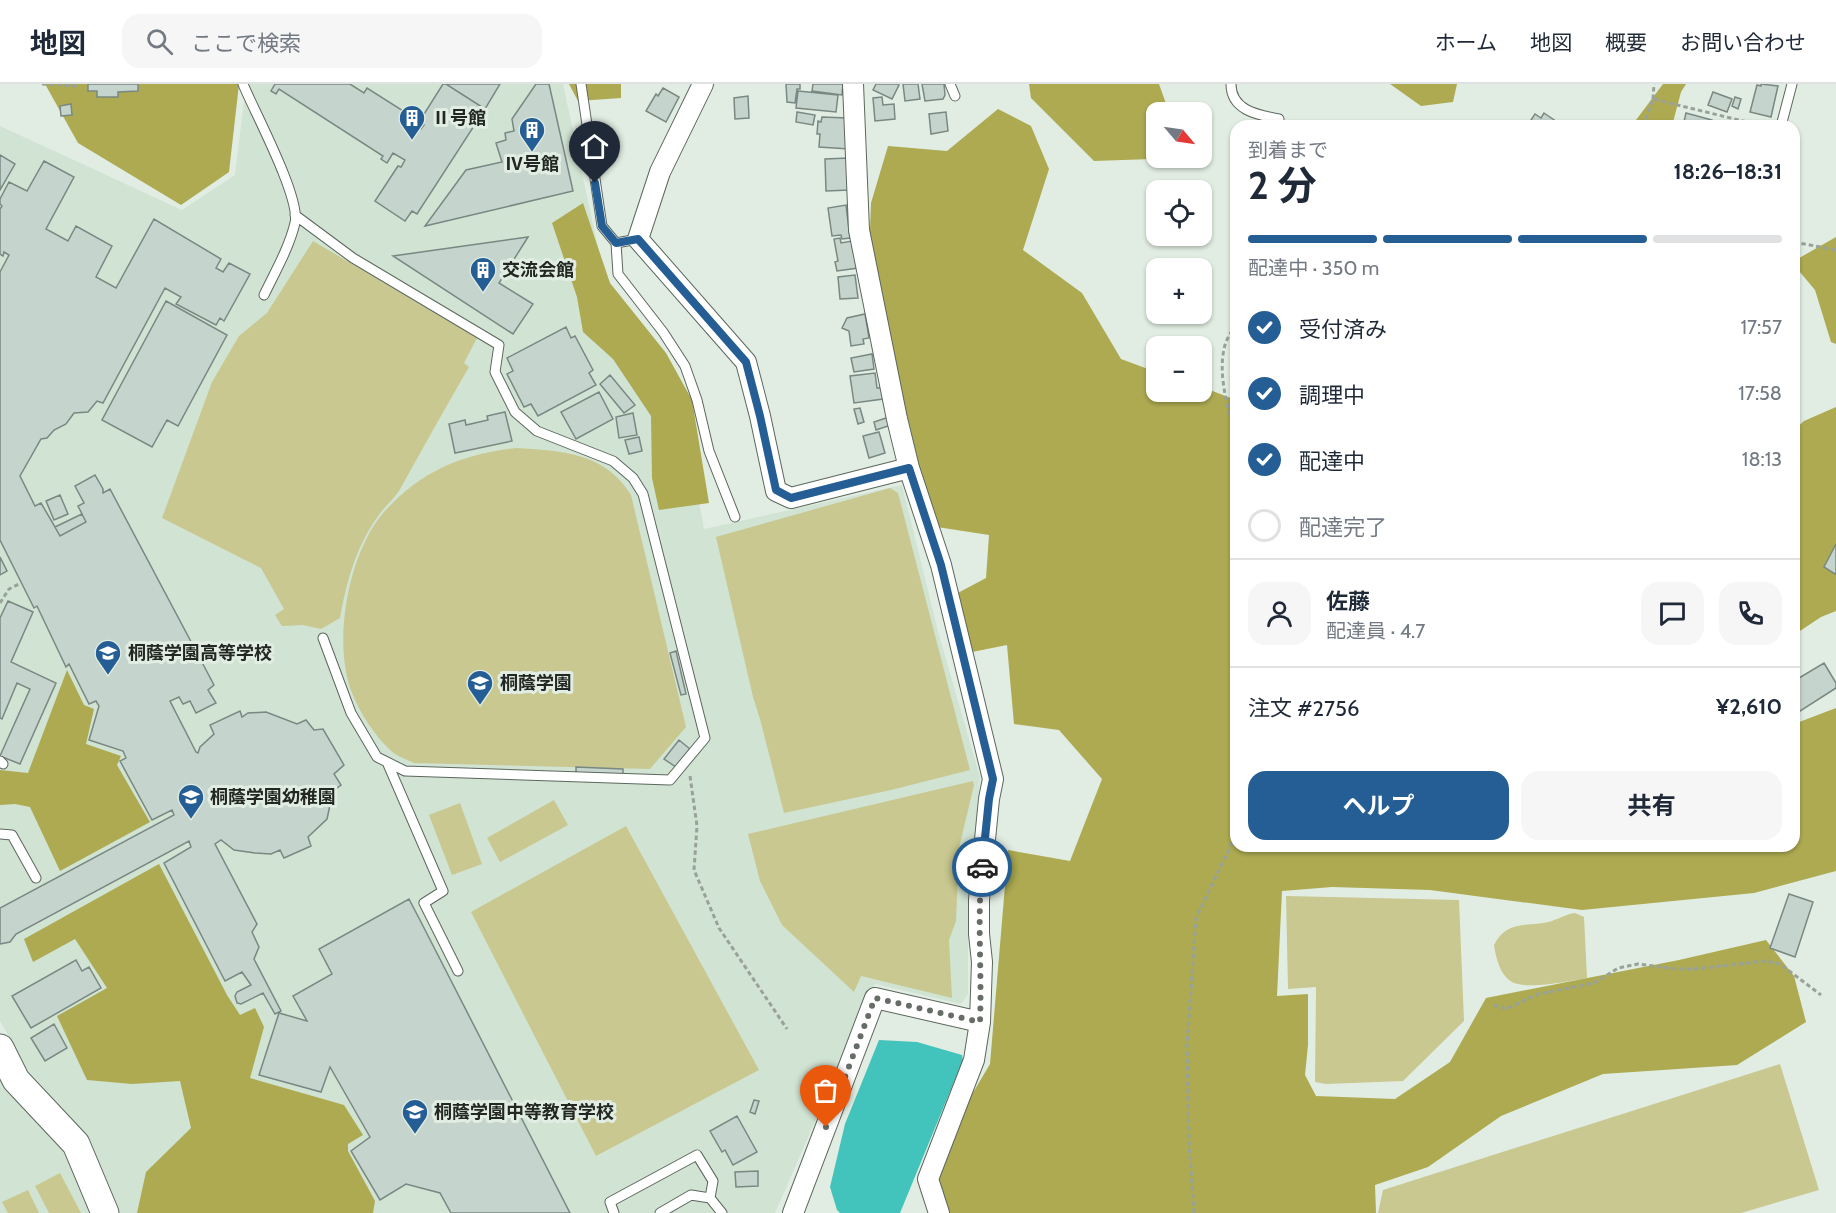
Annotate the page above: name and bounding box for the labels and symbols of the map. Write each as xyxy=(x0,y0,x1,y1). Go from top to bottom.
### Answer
north arrow xyxy=(1146,102,1212,168)
building icon: Ⅱ号館 xyxy=(397,103,427,141)
place label: Ⅱ号館 xyxy=(432,107,486,129)
building icon: Ⅳ号館 xyxy=(517,115,547,153)
pin xyxy=(569,121,620,183)
place label: Ⅳ号館 xyxy=(505,153,559,175)
building icon: 交流会館 xyxy=(468,255,498,293)
place label: 交流会館 xyxy=(502,259,574,281)
school or university icon: 桐蔭学園高等学校 xyxy=(93,638,123,676)
place label: 桐蔭学園高等学校 xyxy=(128,642,272,664)
school or university icon: 桐蔭学園 xyxy=(465,668,495,706)
place label: 桐蔭学園 xyxy=(500,672,572,694)
school or university icon: 桐蔭学園幼稚園 xyxy=(176,782,206,820)
place label: 桐蔭学園幼稚園 xyxy=(210,786,336,808)
courier xyxy=(952,837,1012,897)
pin xyxy=(800,1065,851,1127)
school or university icon: 桐蔭学園中等教育学校 xyxy=(400,1097,430,1135)
place label: 桐蔭学園中等教育学校 xyxy=(434,1101,614,1123)

